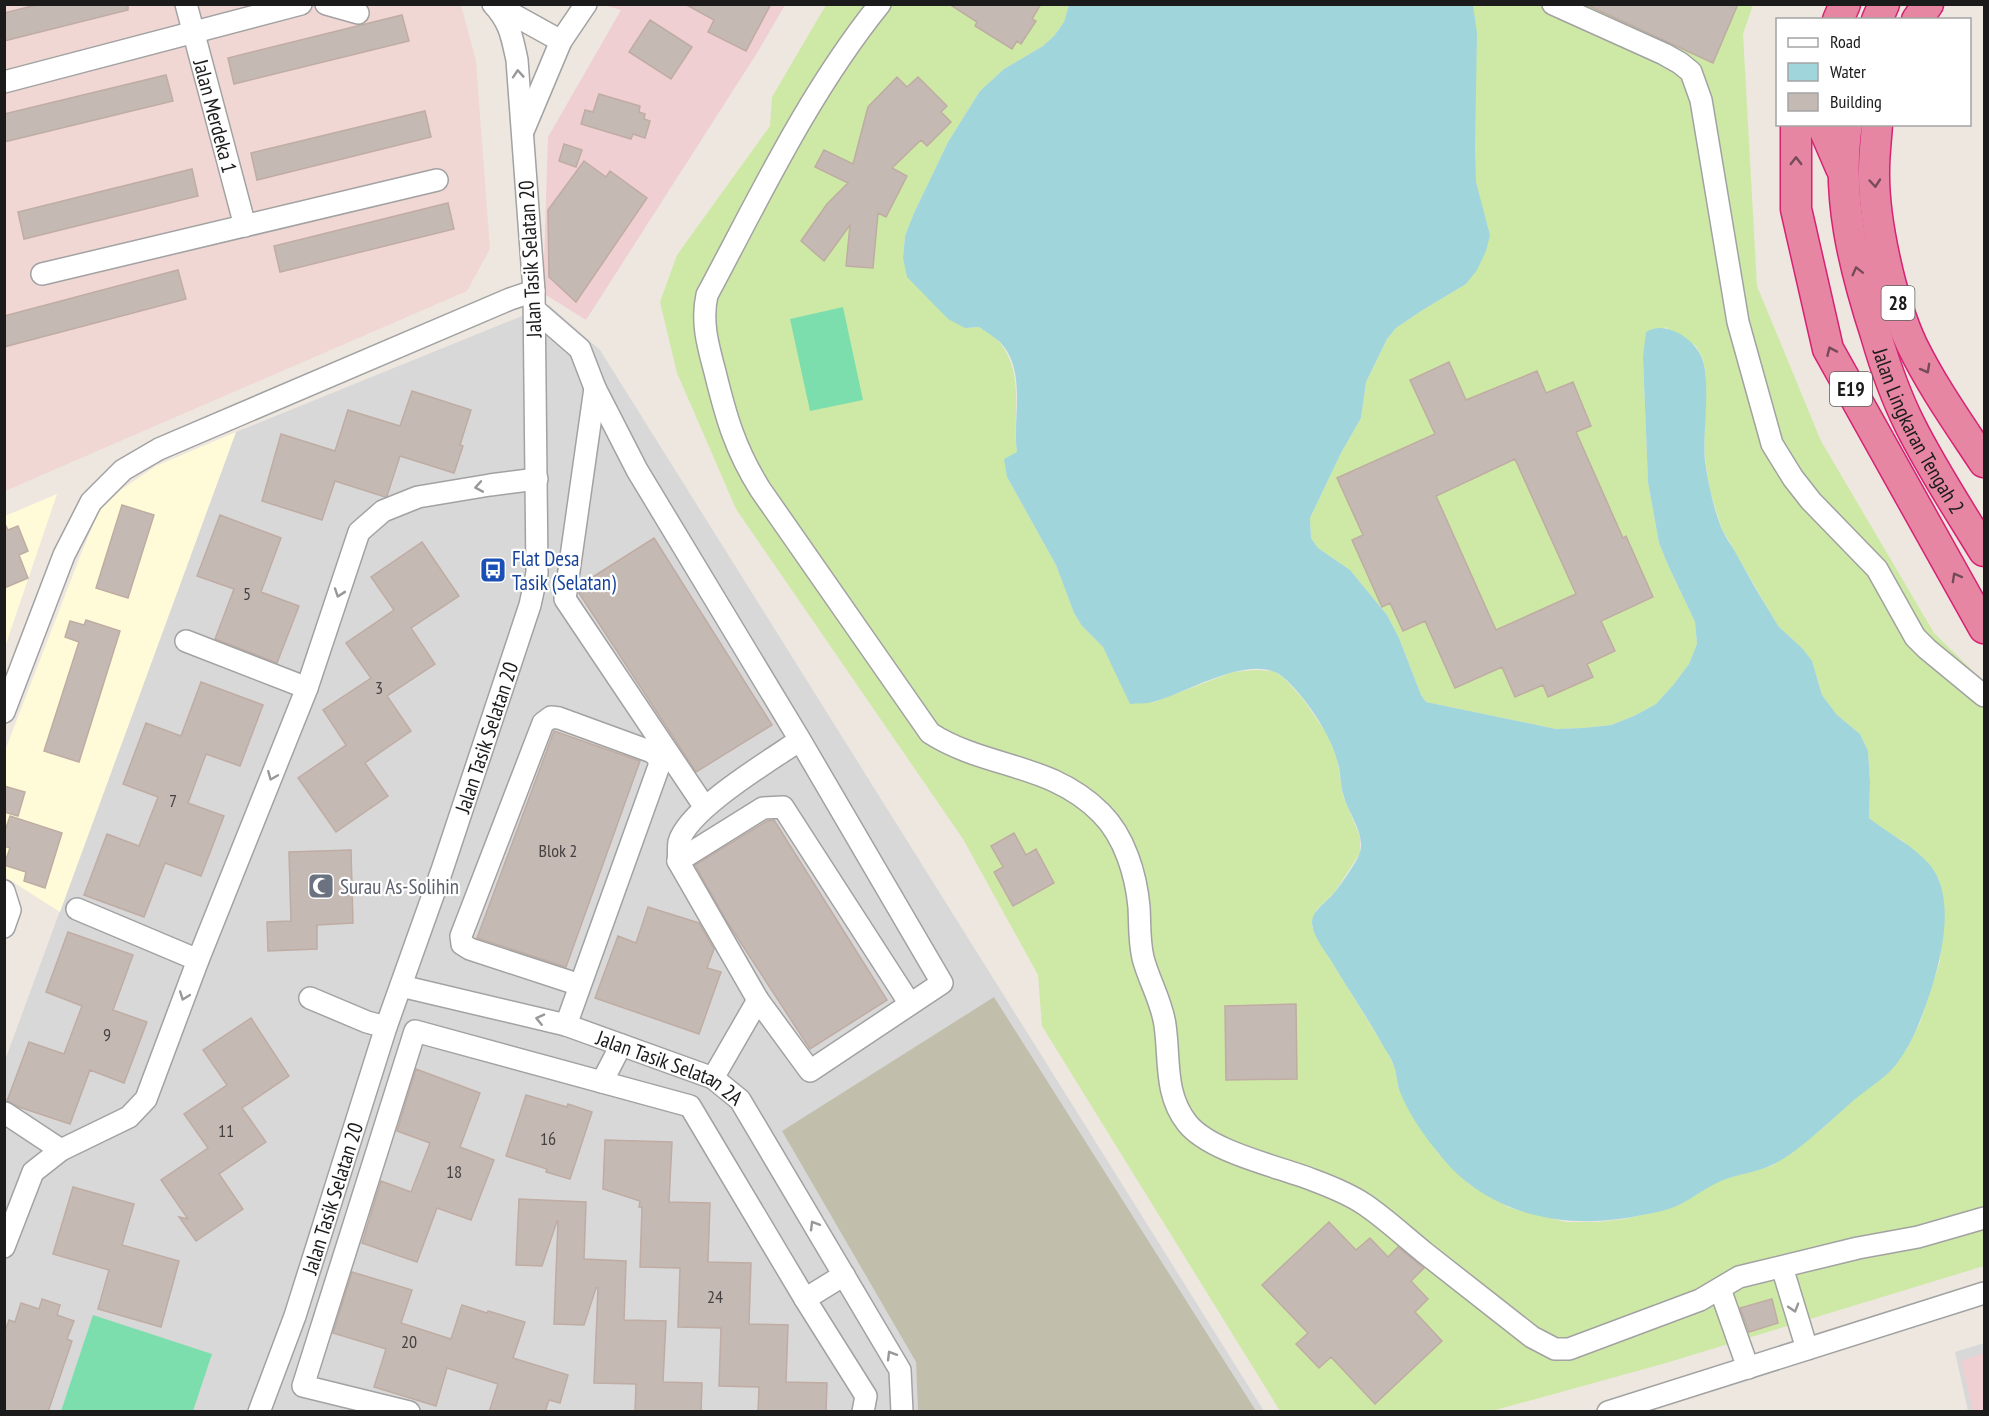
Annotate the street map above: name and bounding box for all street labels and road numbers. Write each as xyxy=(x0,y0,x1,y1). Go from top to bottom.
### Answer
street label: Jalan Merdeka 1 xyxy=(188,55,244,176)
street label: Jalan Tasik Selatan 20 xyxy=(512,180,548,339)
road number: 28 xyxy=(1882,286,1914,320)
street label: Jalan Lingkaran Tengah 2 xyxy=(1867,344,1971,519)
road number: E19 xyxy=(1830,372,1872,406)
street label: Jalan Tasik Selatan 20 xyxy=(448,658,524,817)
street label: Jalan Tasik Selatan 2A xyxy=(592,1023,749,1111)
street label: Jalan Tasik Selatan 20 xyxy=(295,1119,369,1278)

